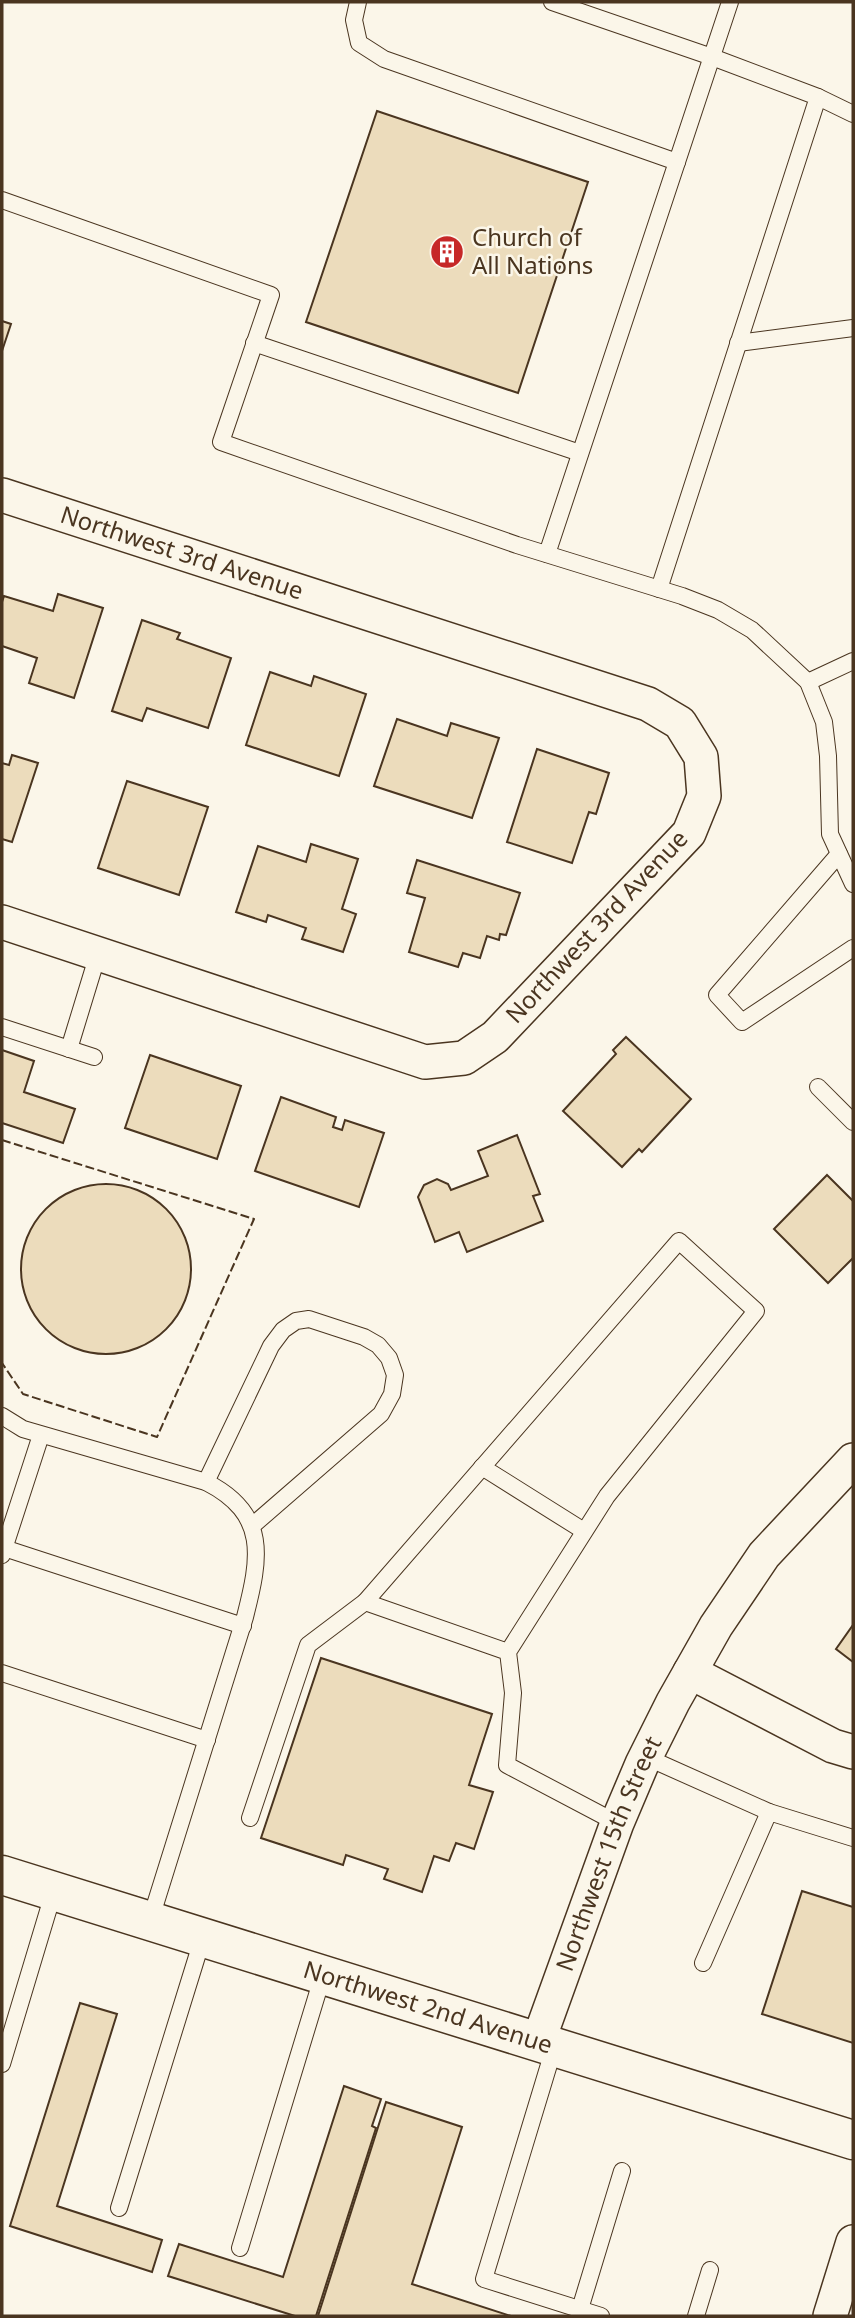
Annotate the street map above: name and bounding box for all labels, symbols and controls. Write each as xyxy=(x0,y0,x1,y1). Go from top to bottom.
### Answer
place label: Church of All Nations xyxy=(472,220,593,281)
building icon: Church of All Nations xyxy=(428,233,466,271)
street label: Northwest 3rd Avenue xyxy=(57,497,308,606)
street label: Northwest 3rd Avenue xyxy=(497,822,694,1030)
street label: Northwest 15th Street xyxy=(547,1730,668,1975)
street label: Northwest 2nd Avenue xyxy=(300,1952,557,2060)

